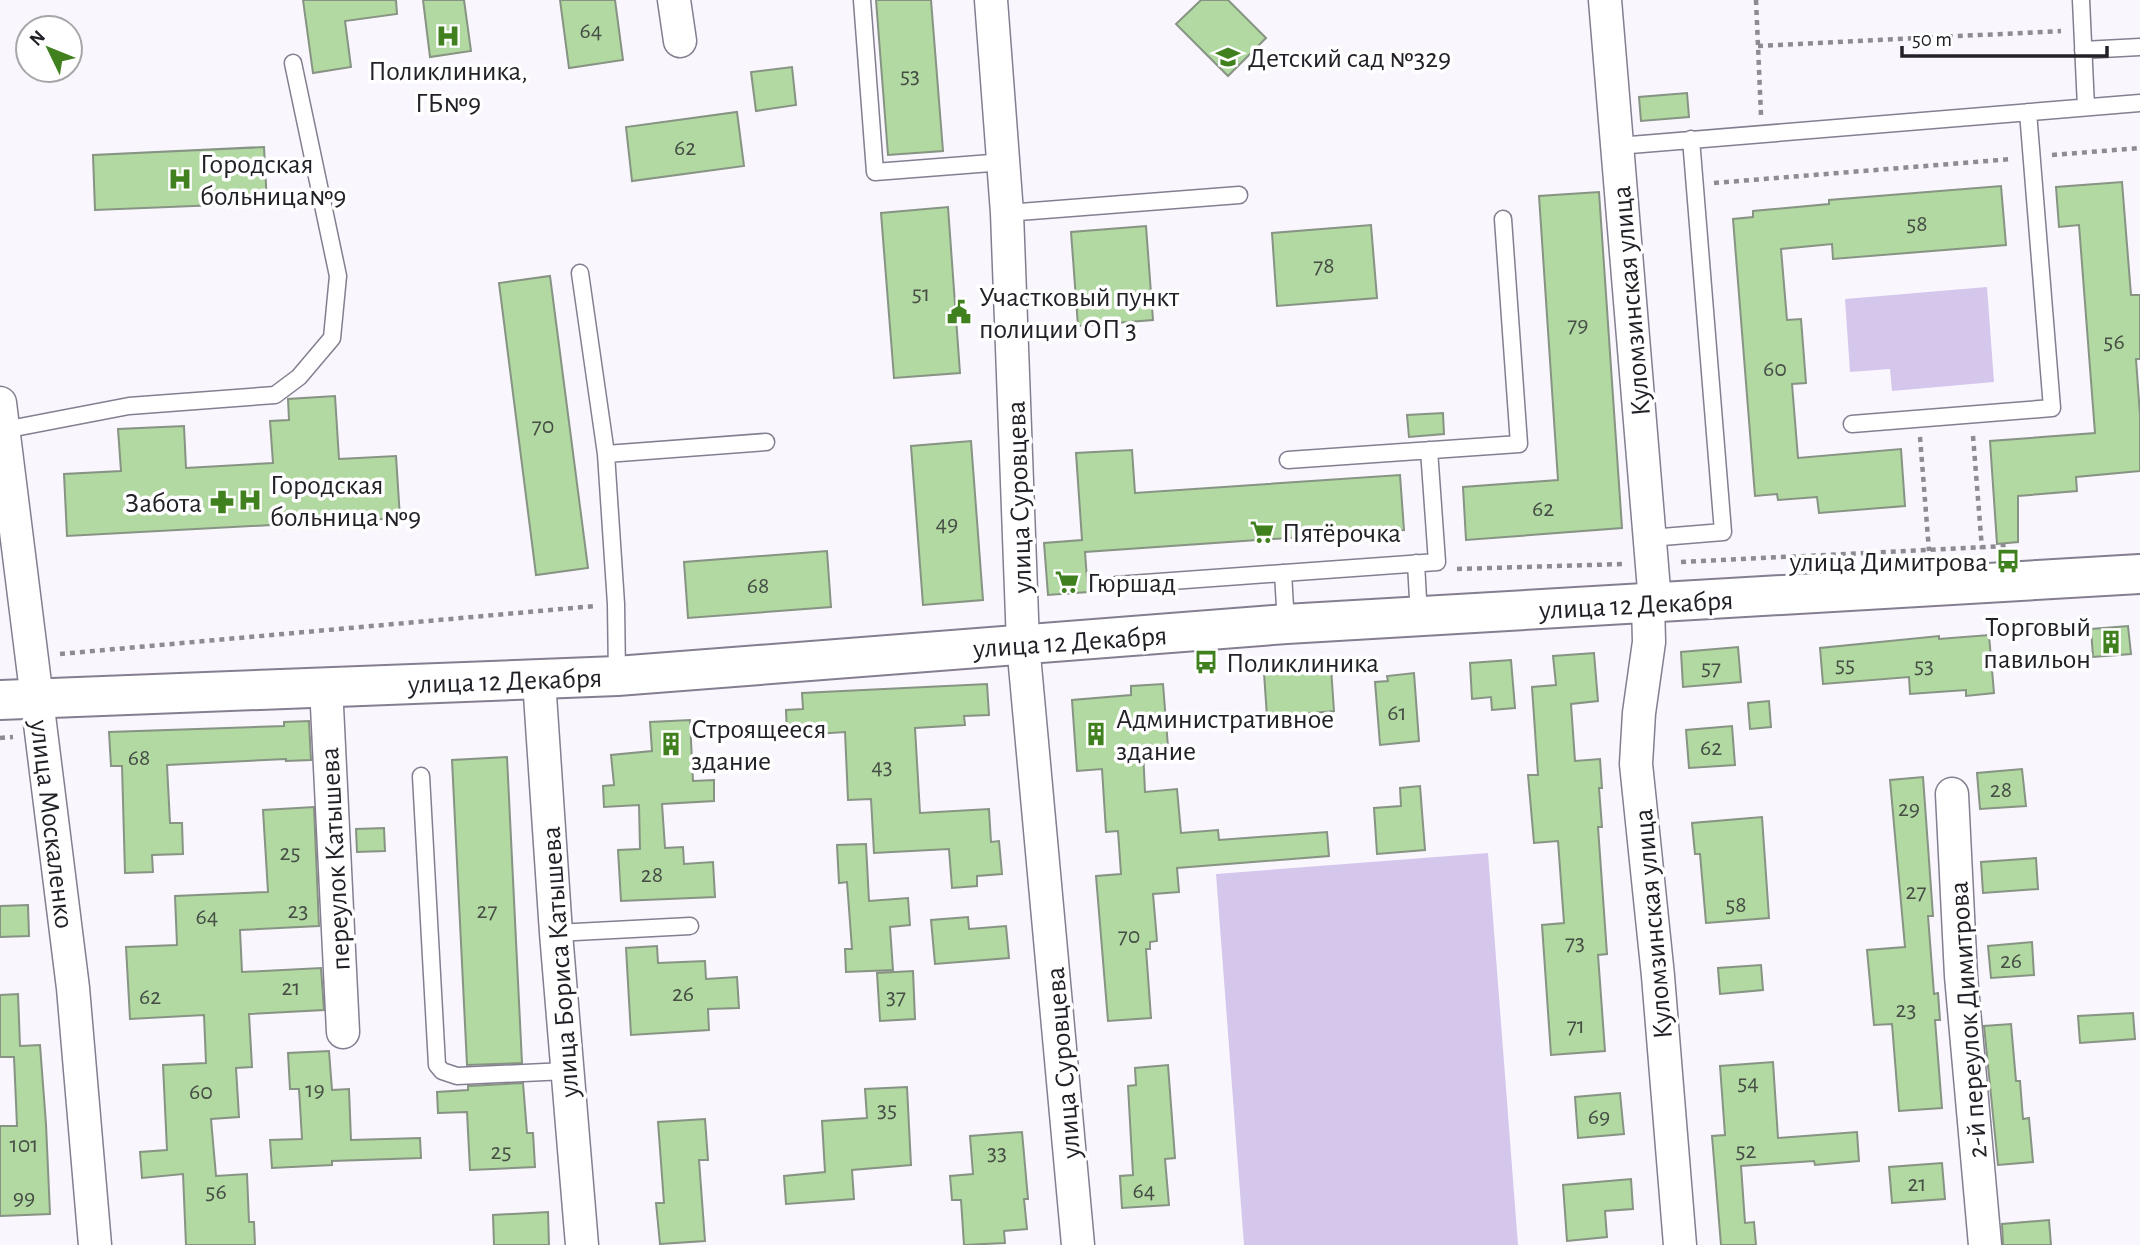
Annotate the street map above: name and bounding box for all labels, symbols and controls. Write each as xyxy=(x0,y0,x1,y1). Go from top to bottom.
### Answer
north arrow xyxy=(14,14,84,84)
scale bar xyxy=(1902,14,2107,58)
house number: 64 xyxy=(580,19,602,43)
hospital icon: Поликлиника, ГБ№9 xyxy=(434,22,462,50)
text: N xyxy=(26,27,49,50)
text: 50 m xyxy=(1912,29,1952,50)
school or university icon: Детский сад №329 xyxy=(1214,43,1242,71)
place label: Детский сад №329 xyxy=(1248,45,1451,73)
place label: Поликлиника, ГБ№9 xyxy=(368,58,528,118)
house number: 53 xyxy=(900,64,920,88)
house number: 62 xyxy=(674,136,696,160)
place label: Городская больница№9 xyxy=(200,151,347,211)
hospital icon: Городская больница№9 xyxy=(166,165,194,193)
street label: Куломзинская улица xyxy=(1608,184,1656,417)
house number: 58 xyxy=(1906,212,1928,236)
house number: 78 xyxy=(1313,254,1335,278)
house number: 51 xyxy=(912,282,930,306)
place label: Участковый пункт полиции ОП 3 xyxy=(979,284,1180,344)
public building icon: Участковый пункт полиции ОП 3 xyxy=(945,298,973,326)
house number: 79 xyxy=(1567,313,1589,337)
house number: 56 xyxy=(2103,330,2125,354)
house number: 60 xyxy=(1763,357,1787,381)
street label: улица Суровцева xyxy=(1003,400,1037,595)
house number: 70 xyxy=(532,414,554,438)
place label: Городская больница №9 xyxy=(270,472,421,532)
hospital icon: Городская больница №9 xyxy=(236,486,264,514)
pharmacy icon: Забота xyxy=(208,488,236,516)
place label: Забота xyxy=(125,490,202,518)
house number: 62 xyxy=(1532,497,1554,521)
house number: 49 xyxy=(936,512,958,536)
supermarket icon: Пятёрочка xyxy=(1248,518,1276,546)
place label: Пятёрочка xyxy=(1282,520,1401,548)
bus stop icon: улица Димитрова xyxy=(1994,547,2022,575)
place label: улица Димитрова xyxy=(1788,549,1988,577)
supermarket icon: Гюршад xyxy=(1053,568,1081,596)
place label: Гюршад xyxy=(1087,570,1176,598)
house number: 68 xyxy=(747,574,769,598)
street label: улица 12 Декабря xyxy=(1537,587,1734,625)
place label: Торговый павильон xyxy=(1983,614,2091,674)
street label: улица 12 Декабря xyxy=(971,622,1168,664)
building icon: Торговый павильон xyxy=(2097,628,2125,656)
bus stop icon: Поликлиника xyxy=(1192,648,1220,676)
place label: Поликлиника xyxy=(1226,650,1379,678)
house number: 55 xyxy=(1835,653,1855,677)
house number: 53 xyxy=(1914,654,1934,678)
house number: 57 xyxy=(1701,656,1721,680)
street label: улица 12 Декабря xyxy=(406,665,603,699)
house number: 61 xyxy=(1387,701,1407,725)
place label: Административное здание xyxy=(1116,706,1334,766)
place label: Строящееся здание xyxy=(691,716,826,776)
street label: улица Москаленко xyxy=(24,717,78,930)
building icon: Административное здание xyxy=(1082,720,1110,748)
building icon: Строящееся здание xyxy=(657,730,685,758)
house number: 62 xyxy=(1700,736,1722,760)
house number: 68 xyxy=(128,746,150,770)
street label: переулок Катышева xyxy=(316,746,356,971)
house number: 43 xyxy=(871,755,893,779)
house number: 28 xyxy=(1990,778,2012,802)
house number: 29 xyxy=(1898,797,1920,821)
street label: Куломзинская улица xyxy=(1630,807,1678,1040)
street label: улица Бориса Катышева xyxy=(538,825,585,1100)
house number: 25 xyxy=(280,841,300,865)
house number: 28 xyxy=(641,863,663,887)
house number: 27 xyxy=(1906,880,1926,904)
street label: 2-й переулок Димитрова xyxy=(1945,880,1993,1159)
house number: 58 xyxy=(1725,893,1747,917)
house number: 23 xyxy=(288,899,308,923)
house number: 27 xyxy=(477,899,497,923)
house number: 64 xyxy=(196,905,218,929)
house number: 70 xyxy=(1118,924,1140,948)
house number: 73 xyxy=(1565,931,1585,955)
house number: 26 xyxy=(2000,949,2022,973)
street label: улица Суровцева xyxy=(1042,965,1086,1161)
house number: 21 xyxy=(281,976,301,1000)
house number: 26 xyxy=(672,982,694,1006)
house number: 62 xyxy=(139,985,161,1009)
house number: 37 xyxy=(886,985,906,1009)
house number: 23 xyxy=(1896,998,1916,1022)
house number: 71 xyxy=(1567,1014,1585,1038)
house number: 54 xyxy=(1737,1071,1759,1095)
house number: 19 xyxy=(305,1078,325,1102)
house number: 60 xyxy=(189,1080,213,1104)
house number: 35 xyxy=(877,1098,897,1122)
house number: 69 xyxy=(1588,1105,1610,1129)
house number: 101 xyxy=(9,1133,39,1157)
house number: 52 xyxy=(1736,1139,1757,1163)
house number: 25 xyxy=(491,1140,511,1164)
house number: 33 xyxy=(987,1141,1007,1165)
house number: 21 xyxy=(1907,1172,1927,1196)
house number: 64 xyxy=(1133,1179,1155,1203)
house number: 56 xyxy=(205,1180,227,1204)
house number: 99 xyxy=(13,1186,35,1210)

